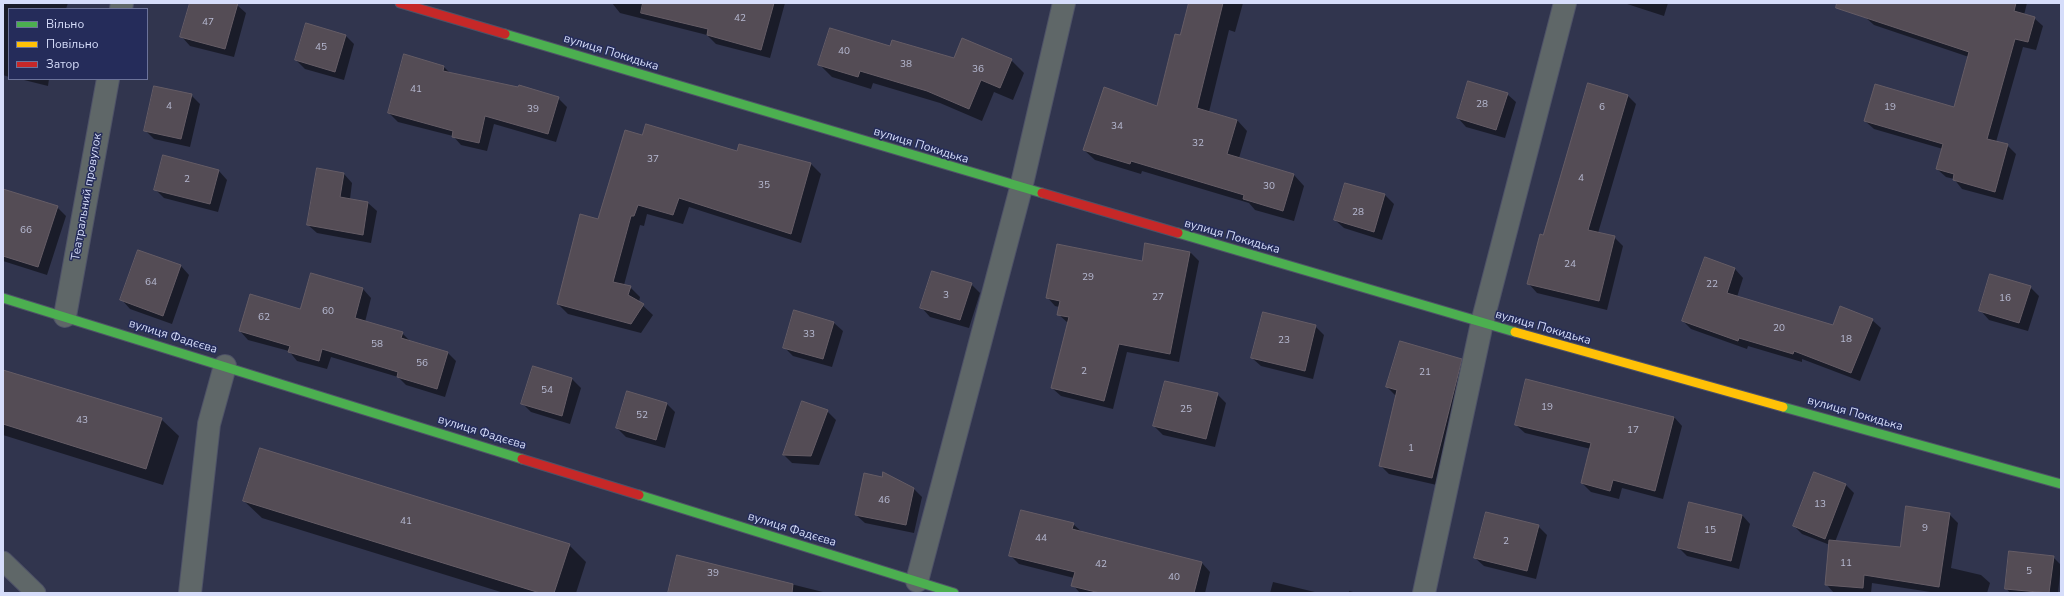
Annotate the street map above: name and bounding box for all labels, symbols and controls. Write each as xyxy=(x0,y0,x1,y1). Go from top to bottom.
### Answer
legend xyxy=(8,8,148,80)
house number: 42 xyxy=(734,13,746,25)
text: Вільно xyxy=(46,16,84,32)
house number: 47 xyxy=(202,17,214,29)
street label: вулиця Покидька xyxy=(562,32,660,74)
text: Повільно xyxy=(46,36,99,52)
house number: 45 xyxy=(315,42,327,54)
house number: 40 xyxy=(838,46,850,58)
text: Затор xyxy=(46,56,79,72)
house number: 38 xyxy=(900,59,912,71)
house number: 36 xyxy=(972,64,984,76)
house number: 41 xyxy=(410,84,422,96)
house number: 28 xyxy=(1476,99,1488,111)
house number: 4 xyxy=(166,101,172,113)
house number: 6 xyxy=(1599,102,1605,114)
house number: 19 xyxy=(1884,102,1896,114)
house number: 39 xyxy=(527,104,539,116)
house number: 34 xyxy=(1111,121,1123,133)
street label: вулиця Покидька xyxy=(872,125,970,167)
street label: Театральний провулок xyxy=(69,132,105,262)
house number: 32 xyxy=(1192,138,1204,150)
house number: 37 xyxy=(647,154,659,166)
house number: 4 xyxy=(1578,173,1584,185)
house number: 2 xyxy=(184,174,190,186)
house number: 35 xyxy=(758,180,770,192)
house number: 30 xyxy=(1263,181,1275,193)
house number: 28 xyxy=(1352,207,1364,219)
street label: вулиця Покидька xyxy=(1183,216,1281,258)
house number: 66 xyxy=(20,225,32,237)
house number: 24 xyxy=(1564,259,1576,271)
house number: 29 xyxy=(1082,272,1094,284)
house number: 64 xyxy=(145,277,157,289)
house number: 22 xyxy=(1706,279,1718,291)
house number: 3 xyxy=(943,290,949,302)
house number: 27 xyxy=(1152,292,1164,304)
house number: 16 xyxy=(1999,293,2011,305)
house number: 60 xyxy=(322,306,334,318)
street label: вулиця Покидька xyxy=(1494,307,1592,349)
house number: 62 xyxy=(258,312,270,324)
street label: вулиця Фадєєва xyxy=(127,317,219,357)
house number: 20 xyxy=(1773,323,1785,335)
house number: 33 xyxy=(803,329,815,341)
house number: 18 xyxy=(1840,334,1852,346)
house number: 23 xyxy=(1278,335,1290,347)
house number: 58 xyxy=(371,339,383,351)
house number: 56 xyxy=(416,358,428,370)
house number: 2 xyxy=(1081,366,1087,378)
house number: 21 xyxy=(1419,367,1431,379)
house number: 54 xyxy=(541,385,553,397)
street label: вулиця Покидька xyxy=(1806,393,1904,435)
house number: 19 xyxy=(1541,402,1553,414)
house number: 25 xyxy=(1180,404,1192,416)
house number: 52 xyxy=(636,410,648,422)
street label: вулиця Фадєєва xyxy=(436,413,528,453)
house number: 43 xyxy=(76,415,88,427)
house number: 17 xyxy=(1627,425,1639,437)
house number: 1 xyxy=(1408,443,1414,455)
house number: 46 xyxy=(878,495,890,507)
house number: 13 xyxy=(1814,499,1826,511)
street label: вулиця Фадєєва xyxy=(746,510,838,550)
house number: 41 xyxy=(400,516,412,528)
house number: 9 xyxy=(1922,523,1928,535)
house number: 15 xyxy=(1704,525,1716,537)
house number: 44 xyxy=(1035,533,1047,545)
house number: 2 xyxy=(1503,536,1509,548)
house number: 11 xyxy=(1840,558,1852,570)
house number: 42 xyxy=(1095,559,1107,571)
house number: 5 xyxy=(2026,566,2032,578)
house number: 39 xyxy=(707,568,719,580)
house number: 40 xyxy=(1168,572,1180,584)

